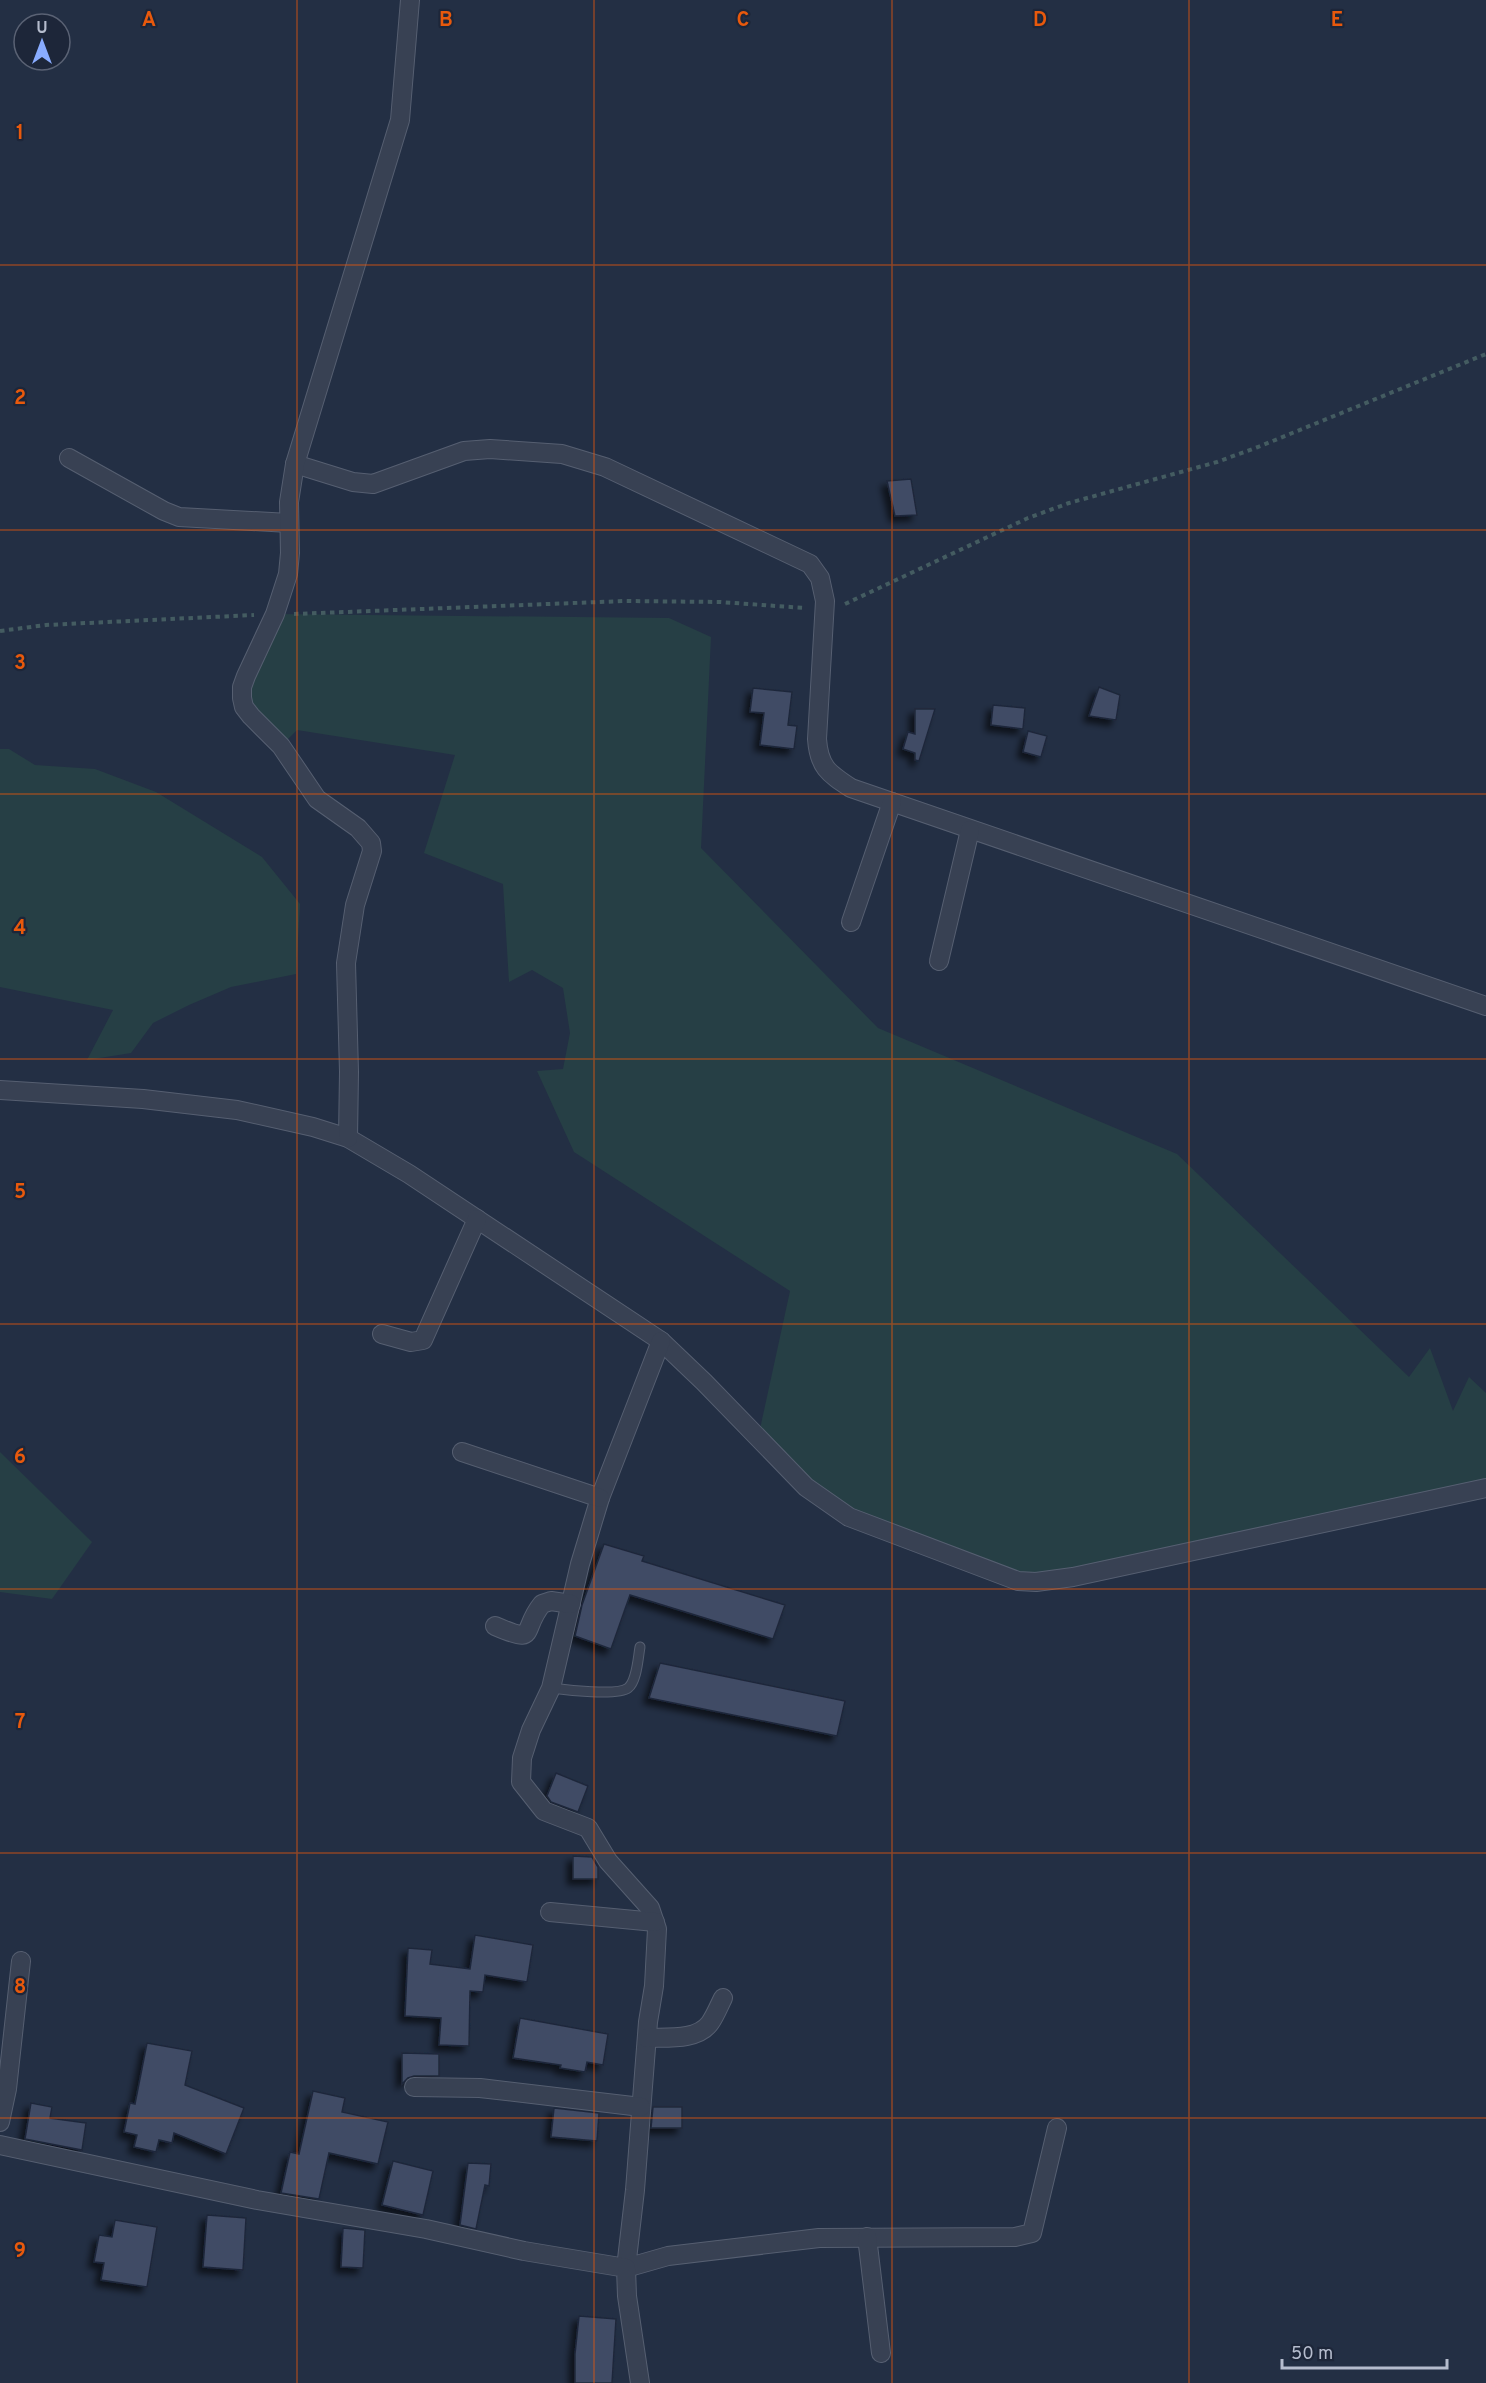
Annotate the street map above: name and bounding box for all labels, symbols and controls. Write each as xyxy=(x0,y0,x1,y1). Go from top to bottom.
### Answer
text: A xyxy=(142,8,156,34)
text: B xyxy=(439,8,453,34)
text: C xyxy=(737,8,749,34)
text: D xyxy=(1033,8,1047,34)
text: E xyxy=(1331,8,1343,34)
north arrow xyxy=(12,12,72,72)
text: U xyxy=(36,19,48,39)
text: 1 xyxy=(16,121,24,147)
text: 2 xyxy=(14,386,26,412)
text: 3 xyxy=(14,651,26,677)
text: 4 xyxy=(14,916,26,942)
text: 5 xyxy=(14,1180,26,1206)
text: 6 xyxy=(14,1445,26,1471)
text: 7 xyxy=(15,1710,25,1736)
text: 8 xyxy=(14,1975,26,2001)
text: 9 xyxy=(14,2239,26,2265)
scale bar xyxy=(1282,2332,1447,2370)
text: 50 m xyxy=(1291,2343,1333,2366)

